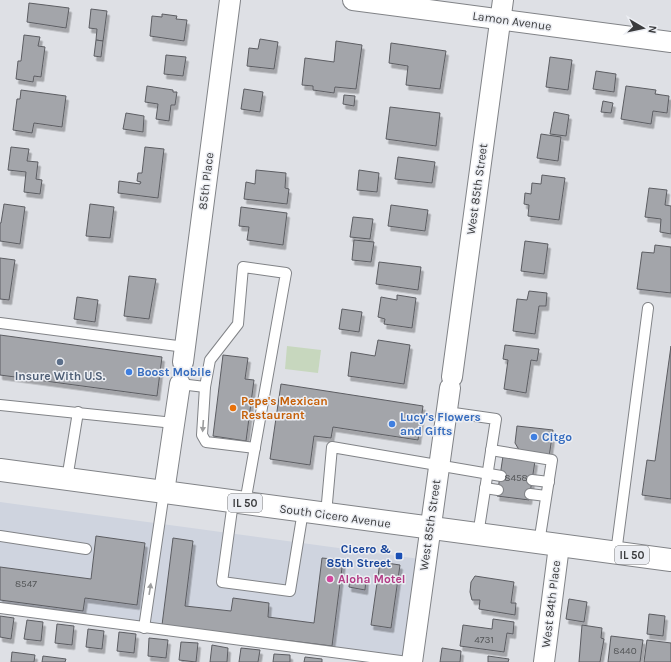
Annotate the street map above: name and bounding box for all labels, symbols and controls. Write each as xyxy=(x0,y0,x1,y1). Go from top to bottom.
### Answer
north arrow xyxy=(623,8,663,48)
street label: Lamon Avenue xyxy=(472,9,552,33)
text: N xyxy=(645,25,659,34)
street label: West 85th Street xyxy=(464,142,490,235)
street label: 85th Place xyxy=(196,152,216,210)
marker: Insure With U.S. xyxy=(55,357,65,367)
place label: Boost Mobile xyxy=(137,365,211,379)
marker: Boost Mobile xyxy=(124,367,134,377)
place label: Insure With U.S. xyxy=(15,369,106,383)
place label: Pepe's Mexican Restaurant xyxy=(241,394,328,422)
marker: Pepe's Mexican Restaurant xyxy=(228,403,238,413)
place label: Lucy's Flowers and Gifts xyxy=(400,410,481,438)
marker: Lucy's Flowers and Gifts xyxy=(387,419,397,429)
one-way arrow xyxy=(199,420,206,432)
place label: Citgo xyxy=(542,430,572,444)
marker: Citgo xyxy=(529,432,539,442)
house number: 8458 xyxy=(504,472,528,484)
street label: West 85th Street xyxy=(417,478,443,571)
road number: IL 50 xyxy=(228,494,262,512)
street label: South Cicero Avenue xyxy=(278,501,392,531)
place label: Cicero & 85th Street xyxy=(326,542,391,570)
road number: IL 50 xyxy=(615,546,649,564)
marker: Cicero & 85th Street xyxy=(394,551,404,561)
street label: West 84th Place xyxy=(539,560,563,648)
place label: Aloha Motel xyxy=(338,572,406,586)
marker: Aloha Motel xyxy=(325,574,335,584)
house number: 8547 xyxy=(15,578,37,590)
one-way arrow xyxy=(147,583,153,595)
house number: 4731 xyxy=(474,634,494,646)
house number: 8440 xyxy=(613,645,637,657)

